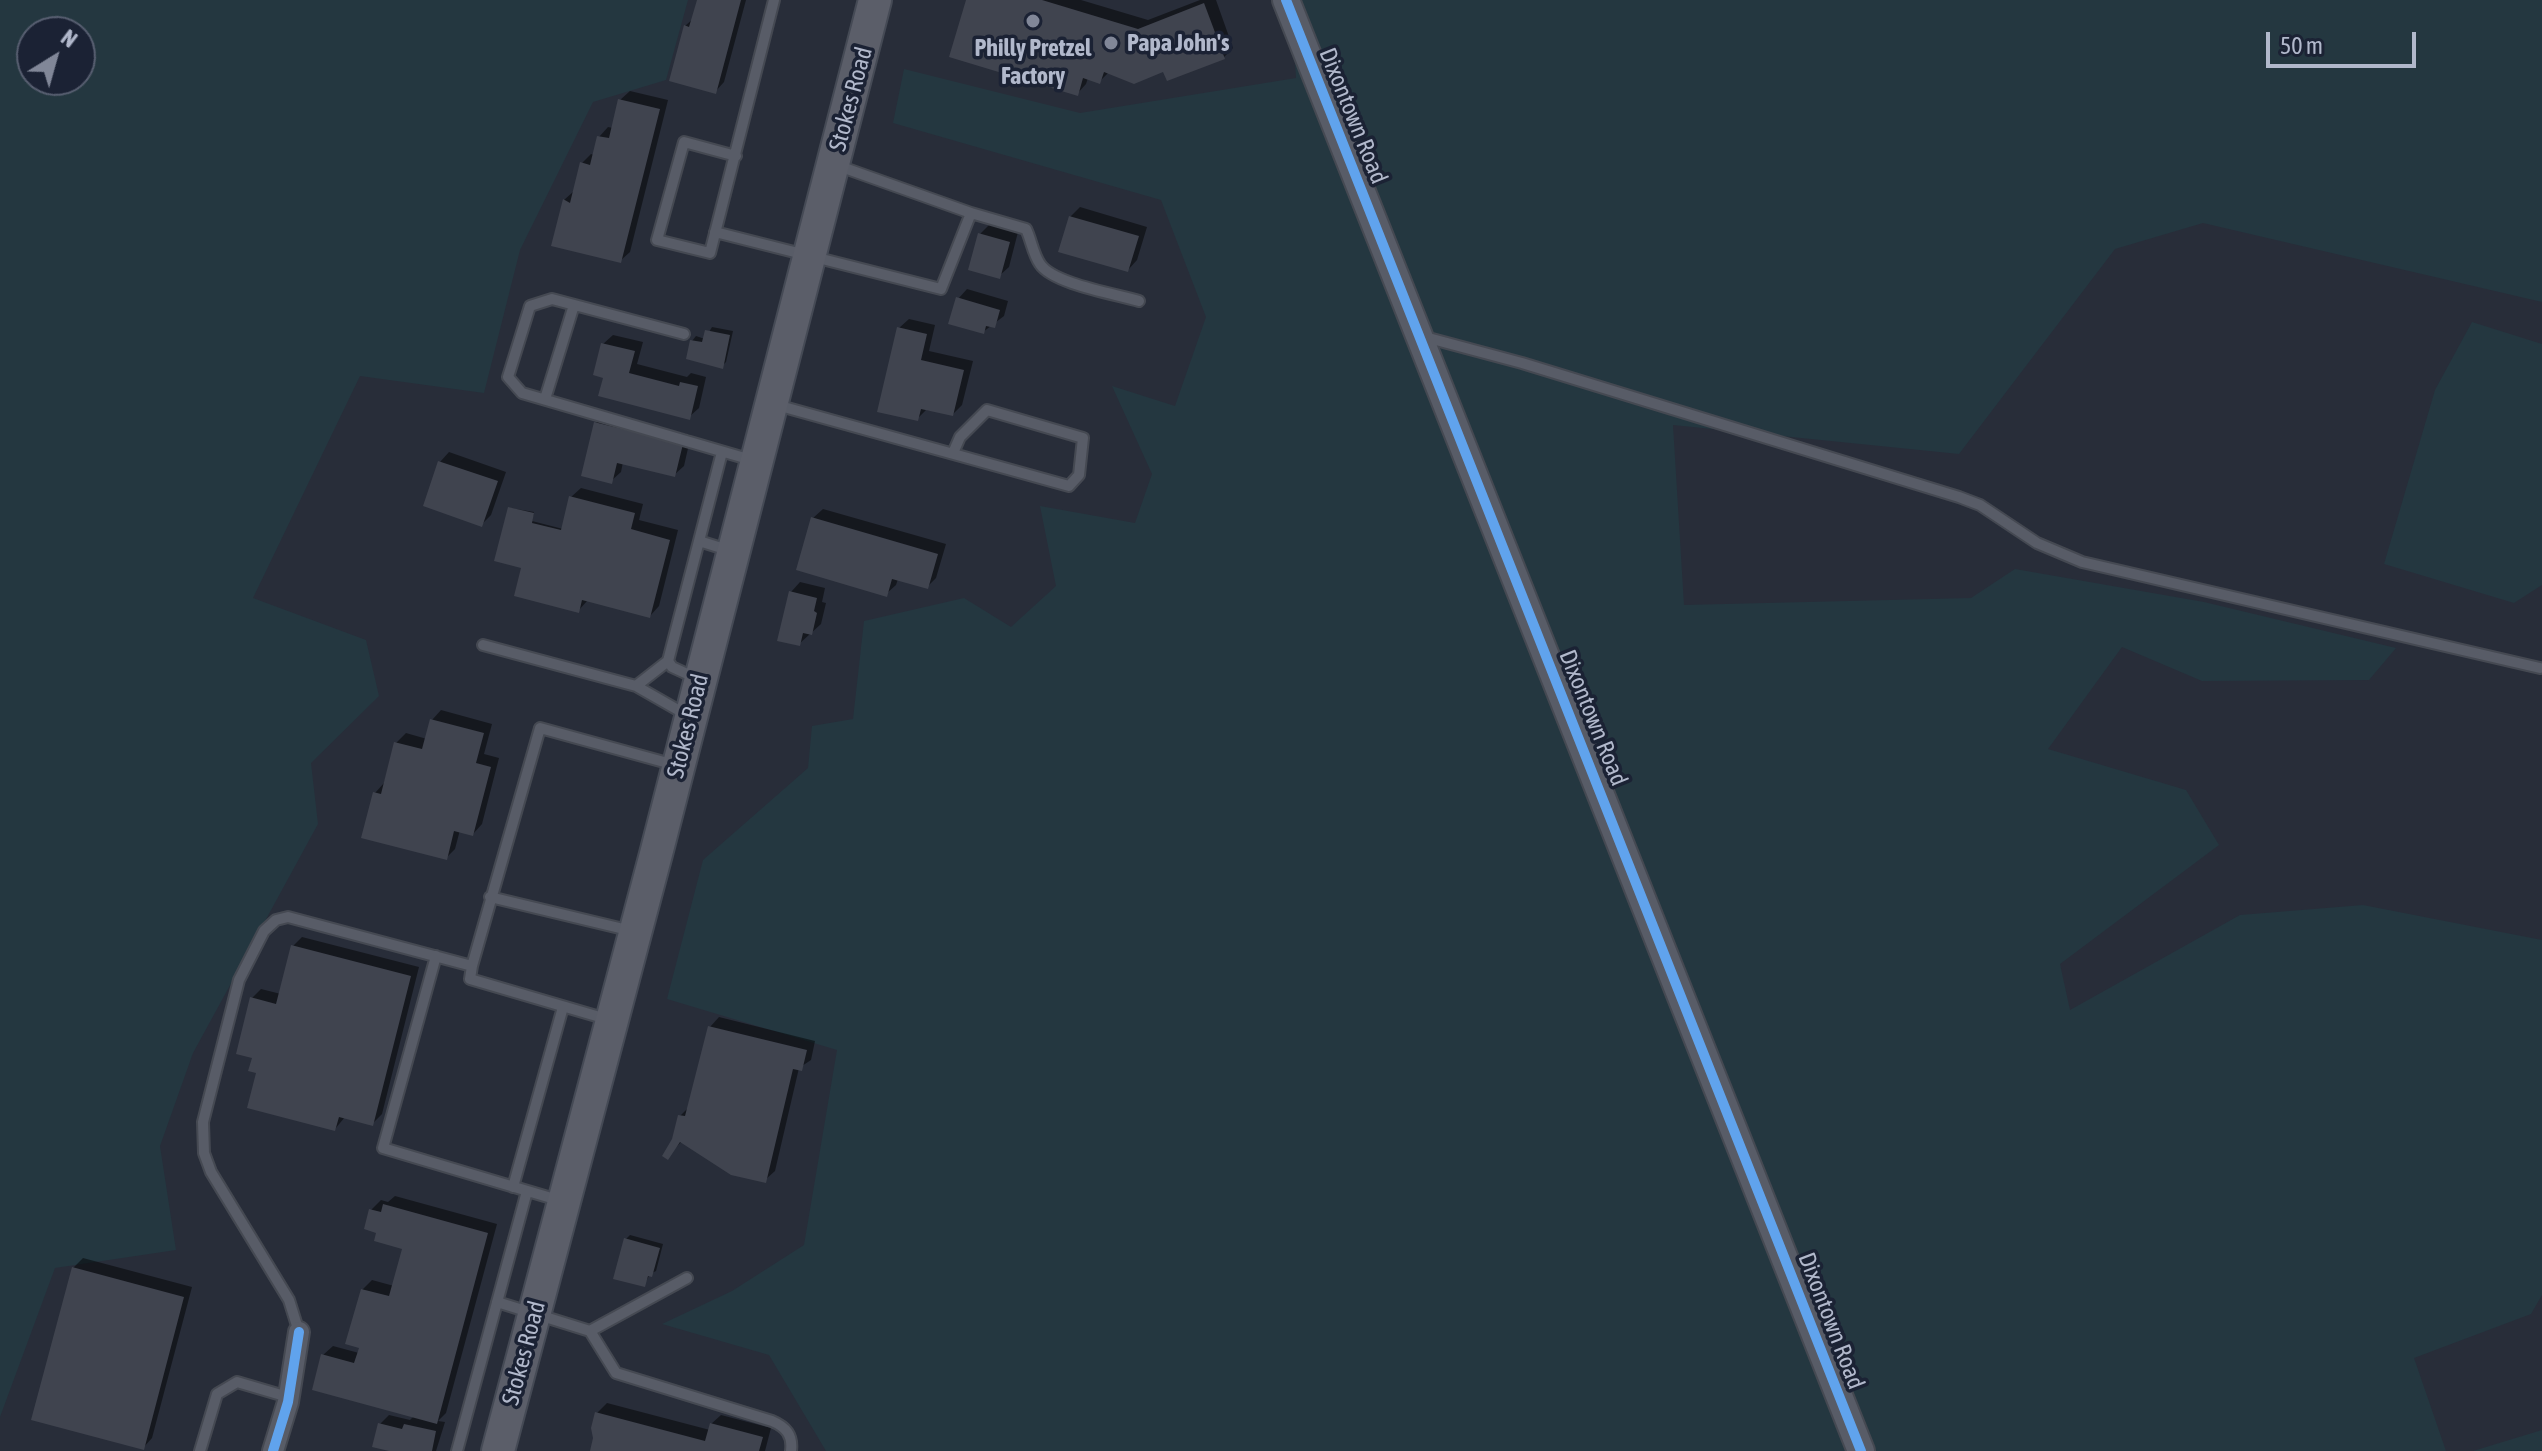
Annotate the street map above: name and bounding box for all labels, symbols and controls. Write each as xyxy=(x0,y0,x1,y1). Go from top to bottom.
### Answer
marker: Philly Pretzel Factory xyxy=(1024,12,1042,30)
north arrow xyxy=(16,16,96,96)
scale bar xyxy=(2270,16,2420,66)
text: N xyxy=(56,24,82,53)
place label: Papa John's xyxy=(1127,29,1229,57)
text: 50 m xyxy=(2280,32,2323,59)
place label: Philly Pretzel Factory xyxy=(975,34,1091,90)
marker: Papa John's xyxy=(1102,34,1120,52)
street label: Stokes Road xyxy=(823,44,879,154)
street label: Dixontown Road xyxy=(1313,44,1393,188)
street label: Dixontown Road xyxy=(1553,646,1633,790)
street label: Stokes Road xyxy=(661,671,715,781)
street label: Dixontown Road xyxy=(1792,1249,1870,1393)
street label: Stokes Road xyxy=(496,1298,552,1408)

